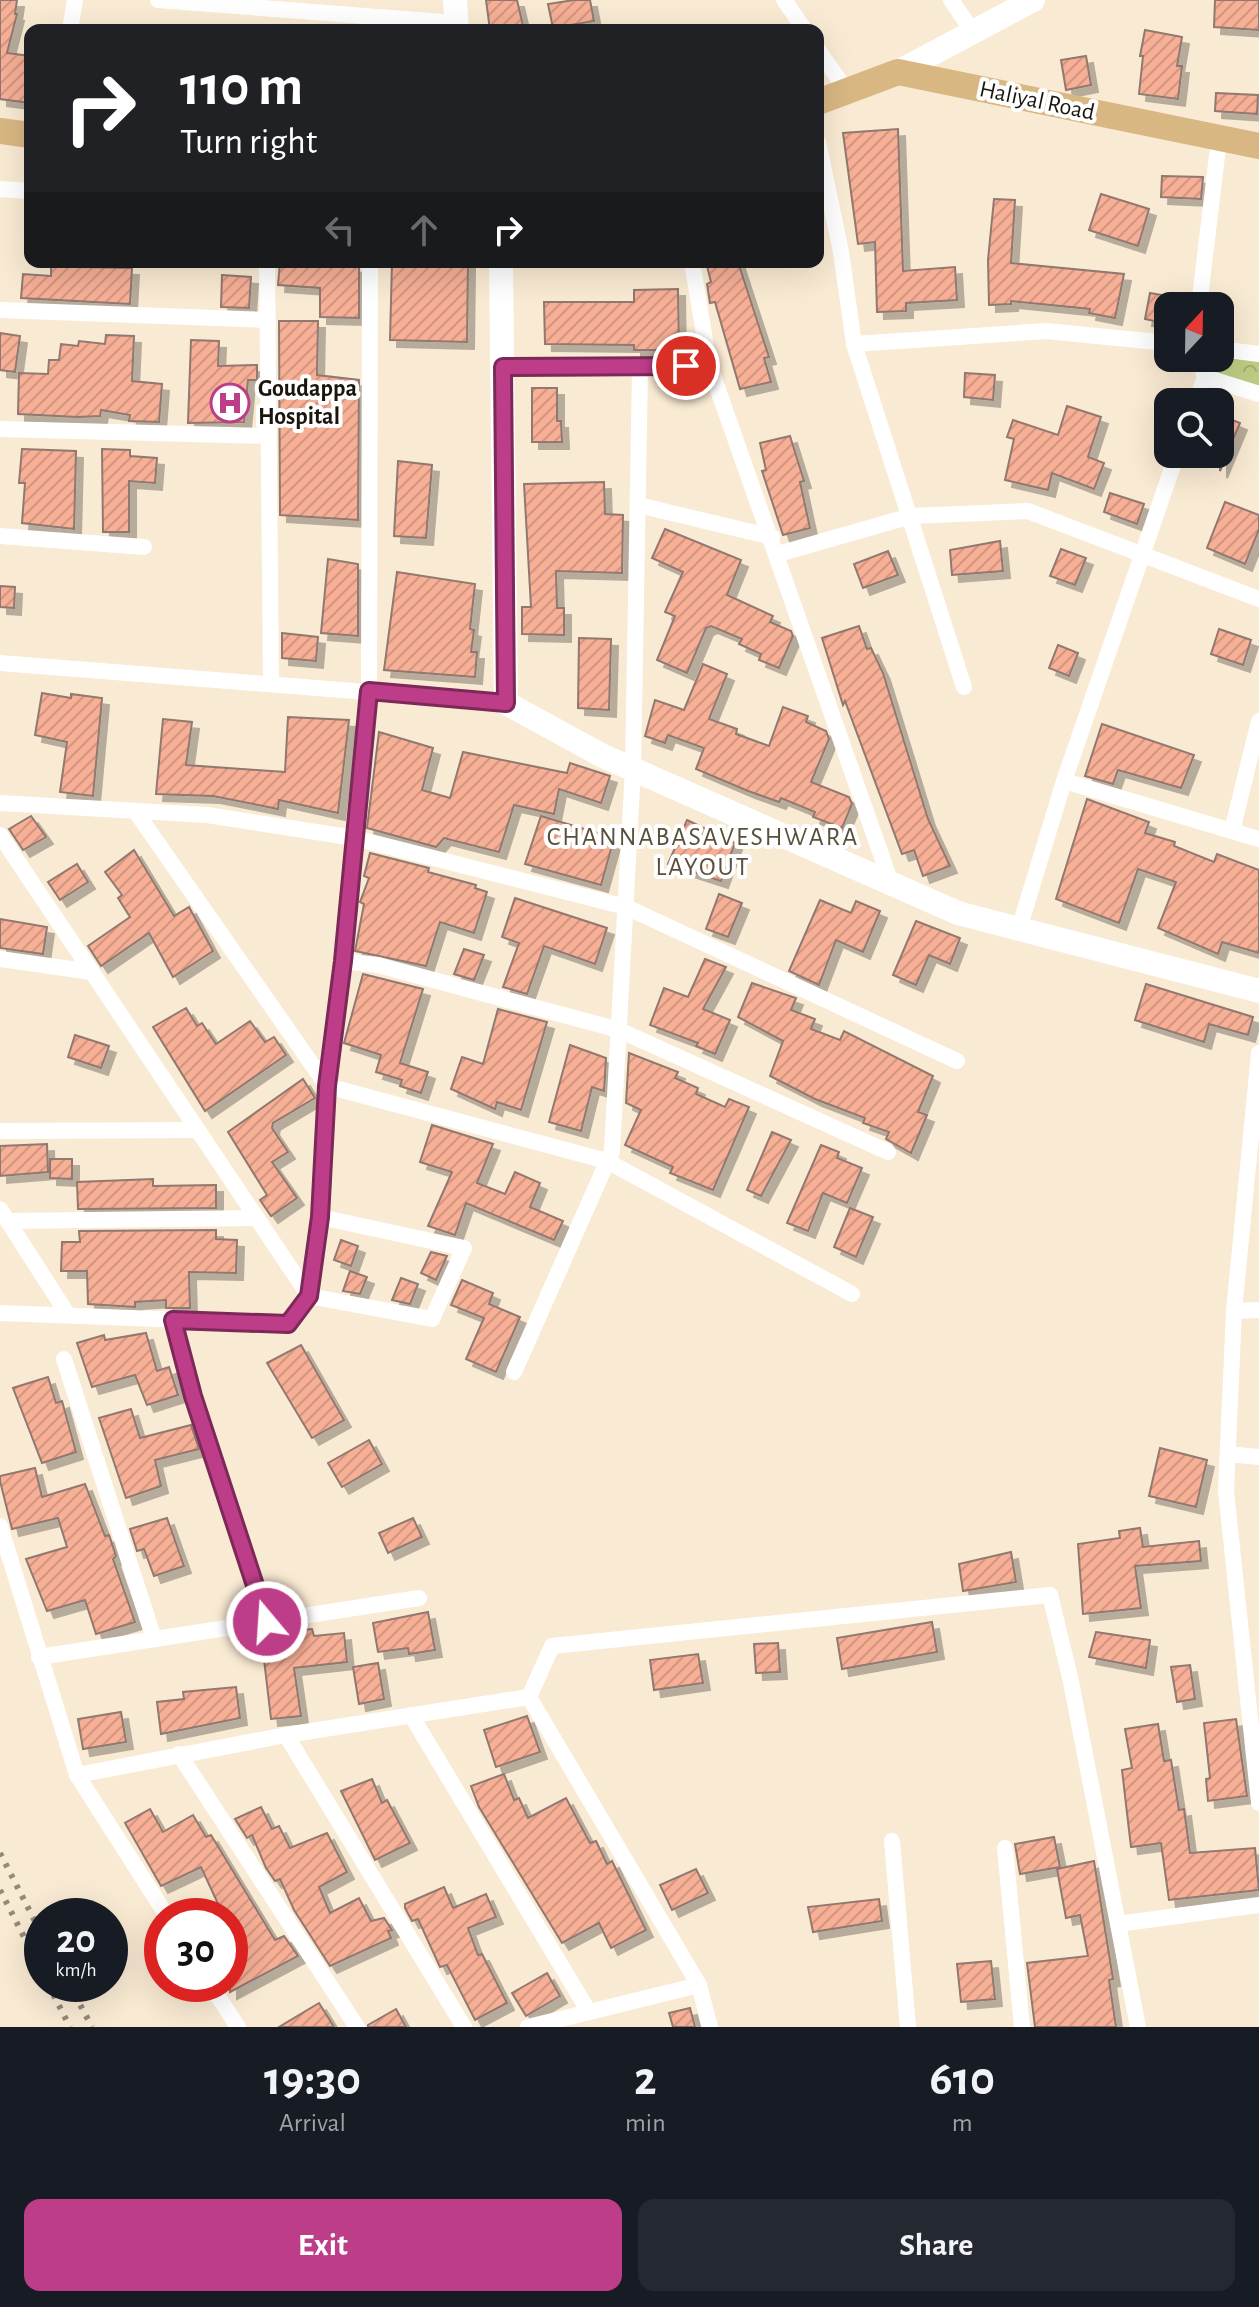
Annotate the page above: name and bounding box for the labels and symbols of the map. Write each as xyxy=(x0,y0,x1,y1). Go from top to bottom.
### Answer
street label: Haliyal Road xyxy=(977,77,1097,125)
north arrow xyxy=(1154,292,1234,372)
pin xyxy=(652,332,720,400)
place label: Goudappa Hospital xyxy=(258,377,357,429)
hospital icon: Goudappa Hospital xyxy=(209,382,251,424)
district label: CHANNABASAVESHWARA LAYOUT xyxy=(547,824,859,880)
position arrow xyxy=(225,1580,309,1664)
speed limit sign: 30 xyxy=(144,1898,248,2002)

